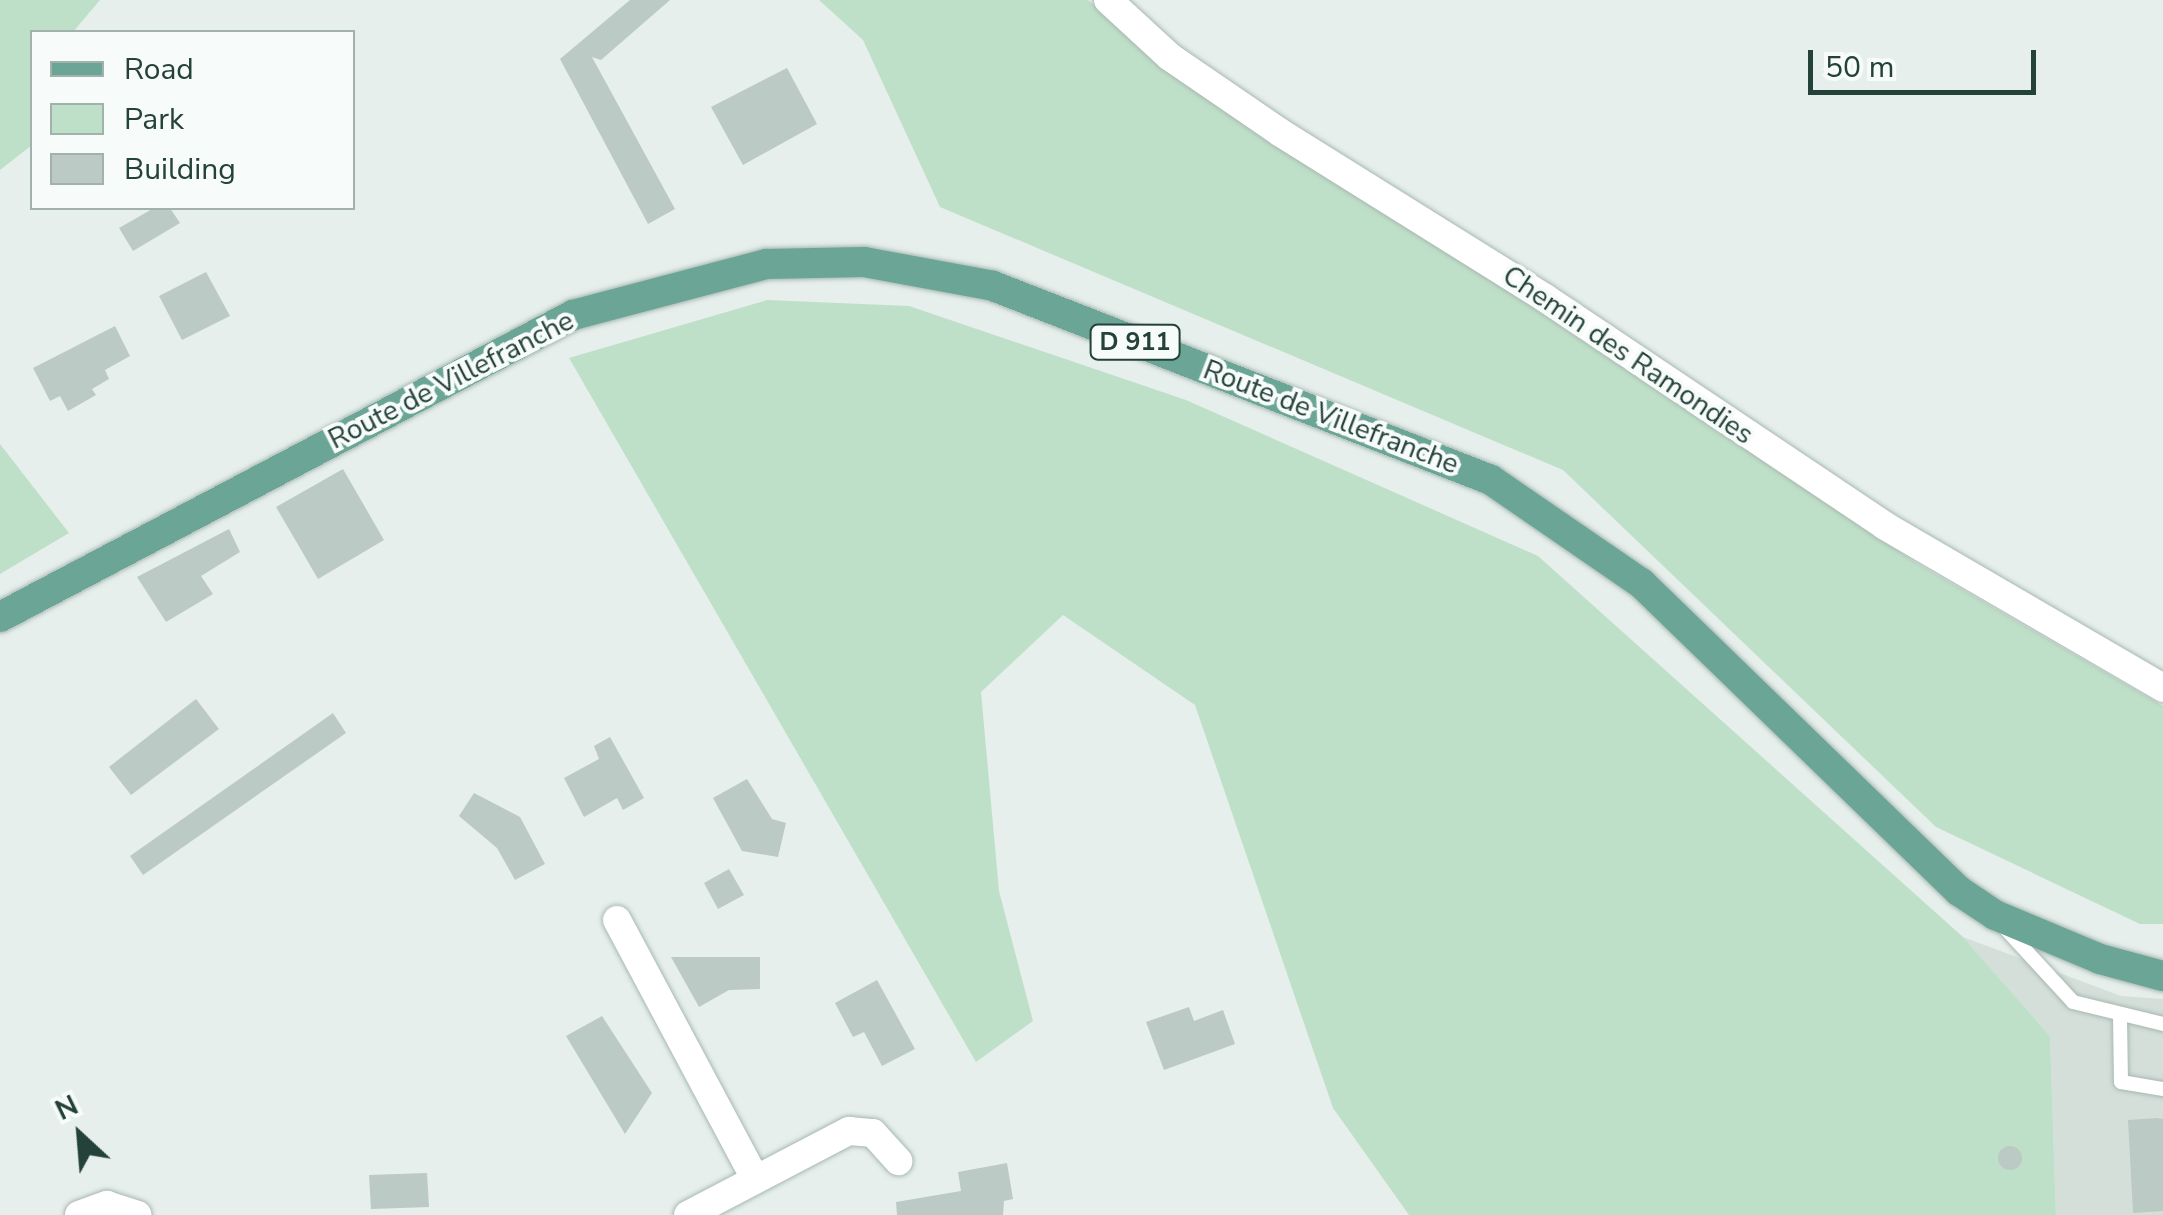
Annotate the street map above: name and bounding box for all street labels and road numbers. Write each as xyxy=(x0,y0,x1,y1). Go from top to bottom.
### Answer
street label: Chemin des Ramondies xyxy=(1496,259,1760,451)
street label: Route de Villefranche xyxy=(323,304,579,456)
road number: D 911 xyxy=(1088,322,1182,362)
street label: Route de Villefranche xyxy=(1199,353,1463,481)

